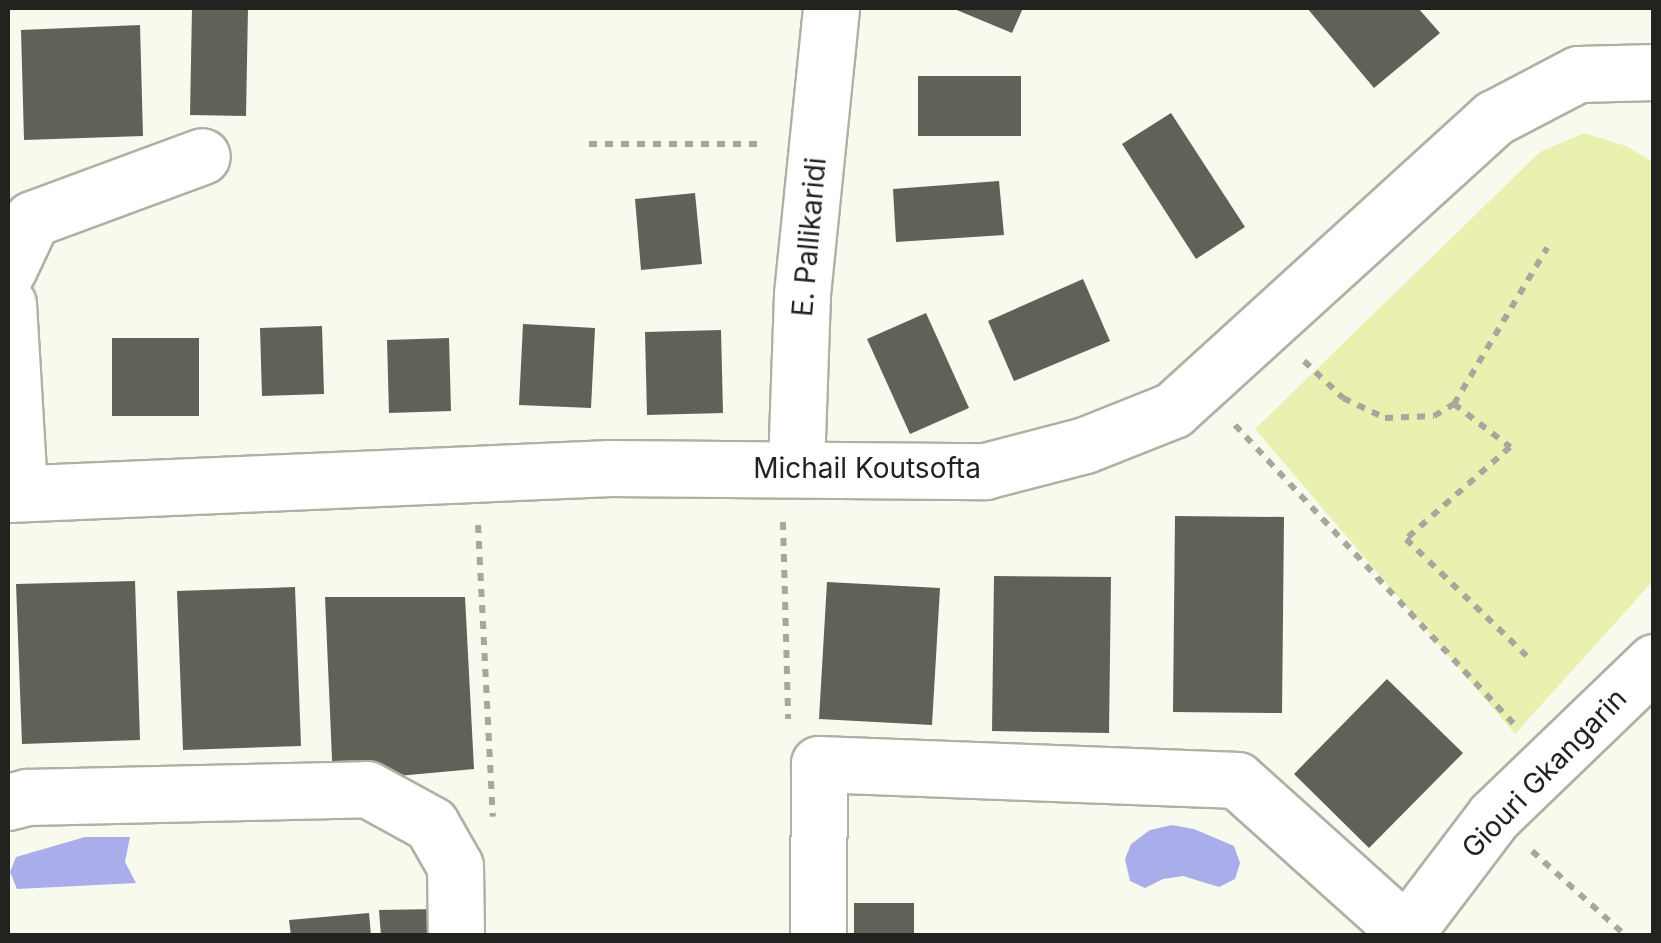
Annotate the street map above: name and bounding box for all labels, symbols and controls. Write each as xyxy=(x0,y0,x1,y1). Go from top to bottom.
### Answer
street label: E. Pallikaridi xyxy=(785,156,833,318)
street label: Michail Koutsofta xyxy=(753,451,981,485)
street label: Giouri Gkangarin xyxy=(1455,681,1633,865)

